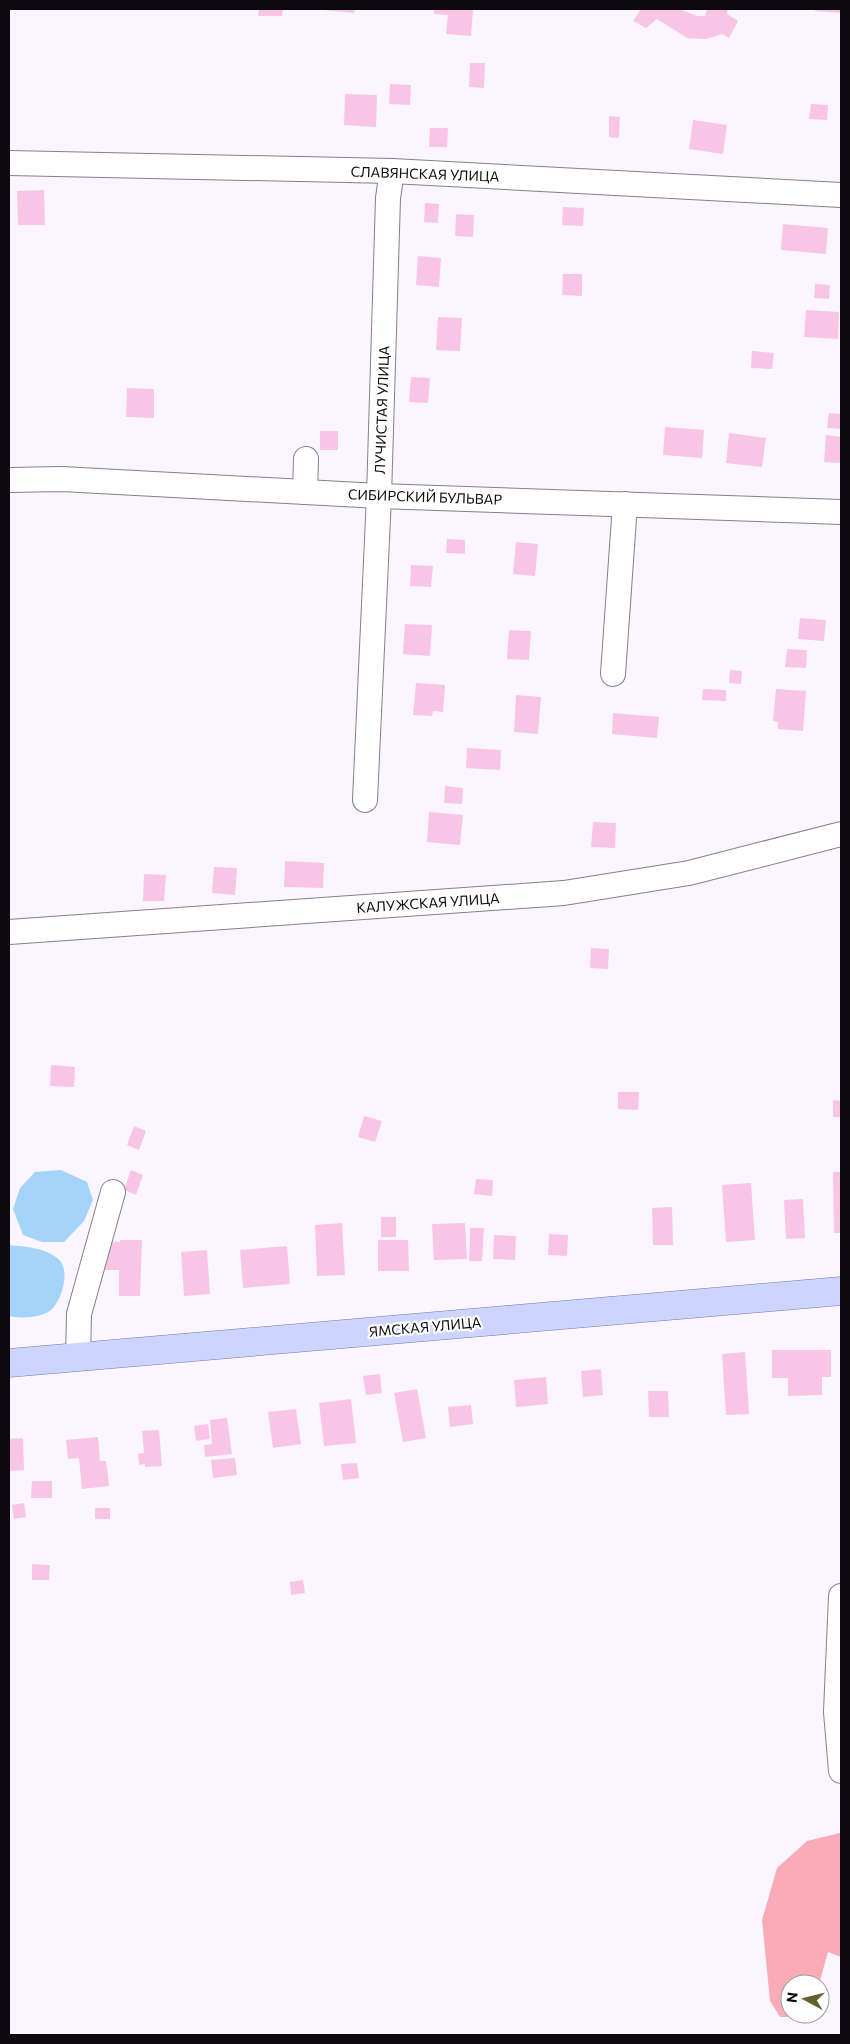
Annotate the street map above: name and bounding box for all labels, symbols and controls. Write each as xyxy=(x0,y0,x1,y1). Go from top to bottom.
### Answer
street label: СЛАВЯНСКАЯ УЛИЦА xyxy=(350,162,500,185)
street label: ЛУЧИСТАЯ УЛИЦА xyxy=(371,345,392,475)
street label: СИБИРСКИЙ БУЛЬВАР xyxy=(348,485,503,508)
street label: КАЛУЖСКАЯ УЛИЦА xyxy=(356,889,500,916)
street label: ЯМСКАЯ УЛИЦА xyxy=(368,1313,482,1340)
north arrow xyxy=(780,1974,830,2024)
text: N xyxy=(783,1991,801,2004)

